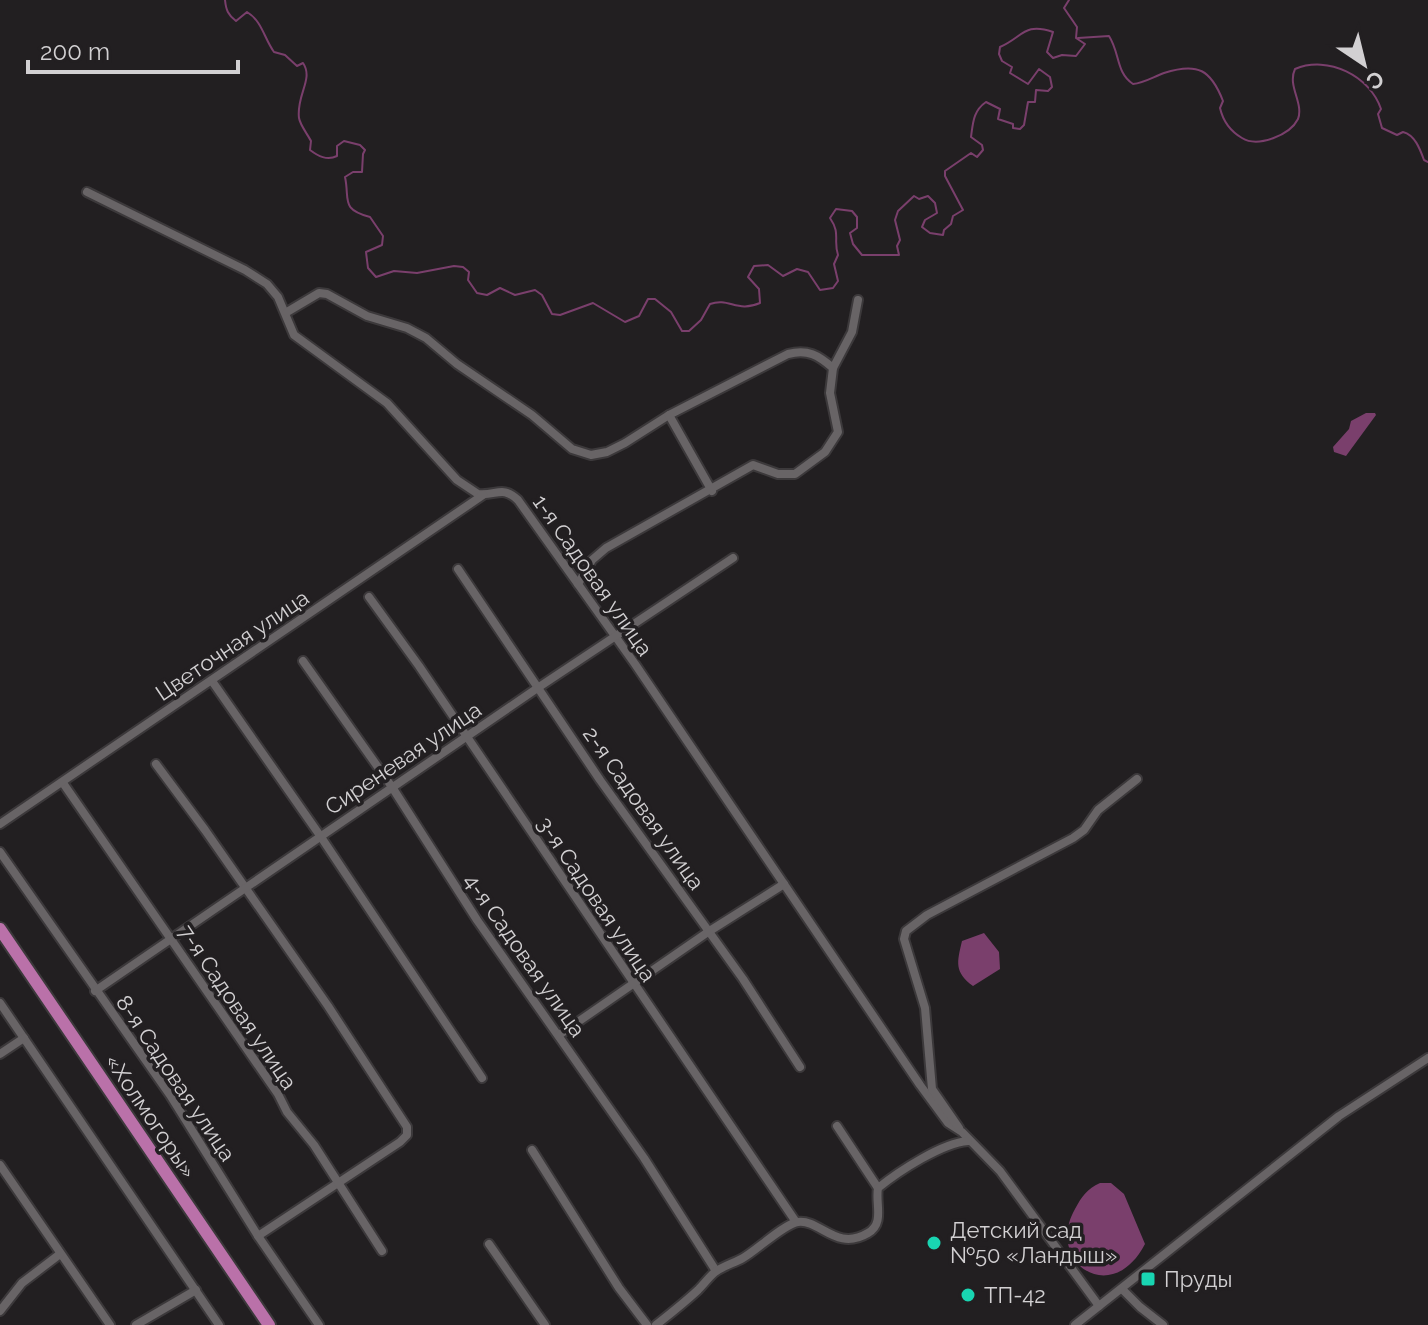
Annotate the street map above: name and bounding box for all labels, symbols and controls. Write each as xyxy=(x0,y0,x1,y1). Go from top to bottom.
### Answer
scale bar xyxy=(28,24,238,74)
north arrow xyxy=(1324,24,1404,104)
text: 200 m xyxy=(40,37,110,66)
text: С xyxy=(1362,65,1389,95)
street label: 1-я Садовая улица xyxy=(528,489,658,661)
street label: Цветочная улица xyxy=(150,584,314,706)
street label: Сиреневая улица xyxy=(320,696,486,820)
street label: 2-я Садовая улица xyxy=(578,721,710,895)
street label: 3-я Садовая улица xyxy=(532,812,662,986)
street label: 4-я Садовая улица xyxy=(459,868,591,1042)
street label: 7-я Садовая улица xyxy=(173,920,303,1094)
street label: 8-я Садовая улица xyxy=(111,990,241,1166)
street label: «Холмогоры» xyxy=(100,1049,202,1183)
place label: Детский сад №50 «Ландыш» xyxy=(950,1217,1117,1268)
marker: Детский сад №50 «Ландыш» xyxy=(925,1234,943,1252)
place label: Пруды xyxy=(1164,1266,1233,1292)
marker: Пруды xyxy=(1139,1270,1157,1288)
place label: ТП-42 xyxy=(984,1282,1046,1308)
marker: ТП-42 xyxy=(959,1286,977,1304)

